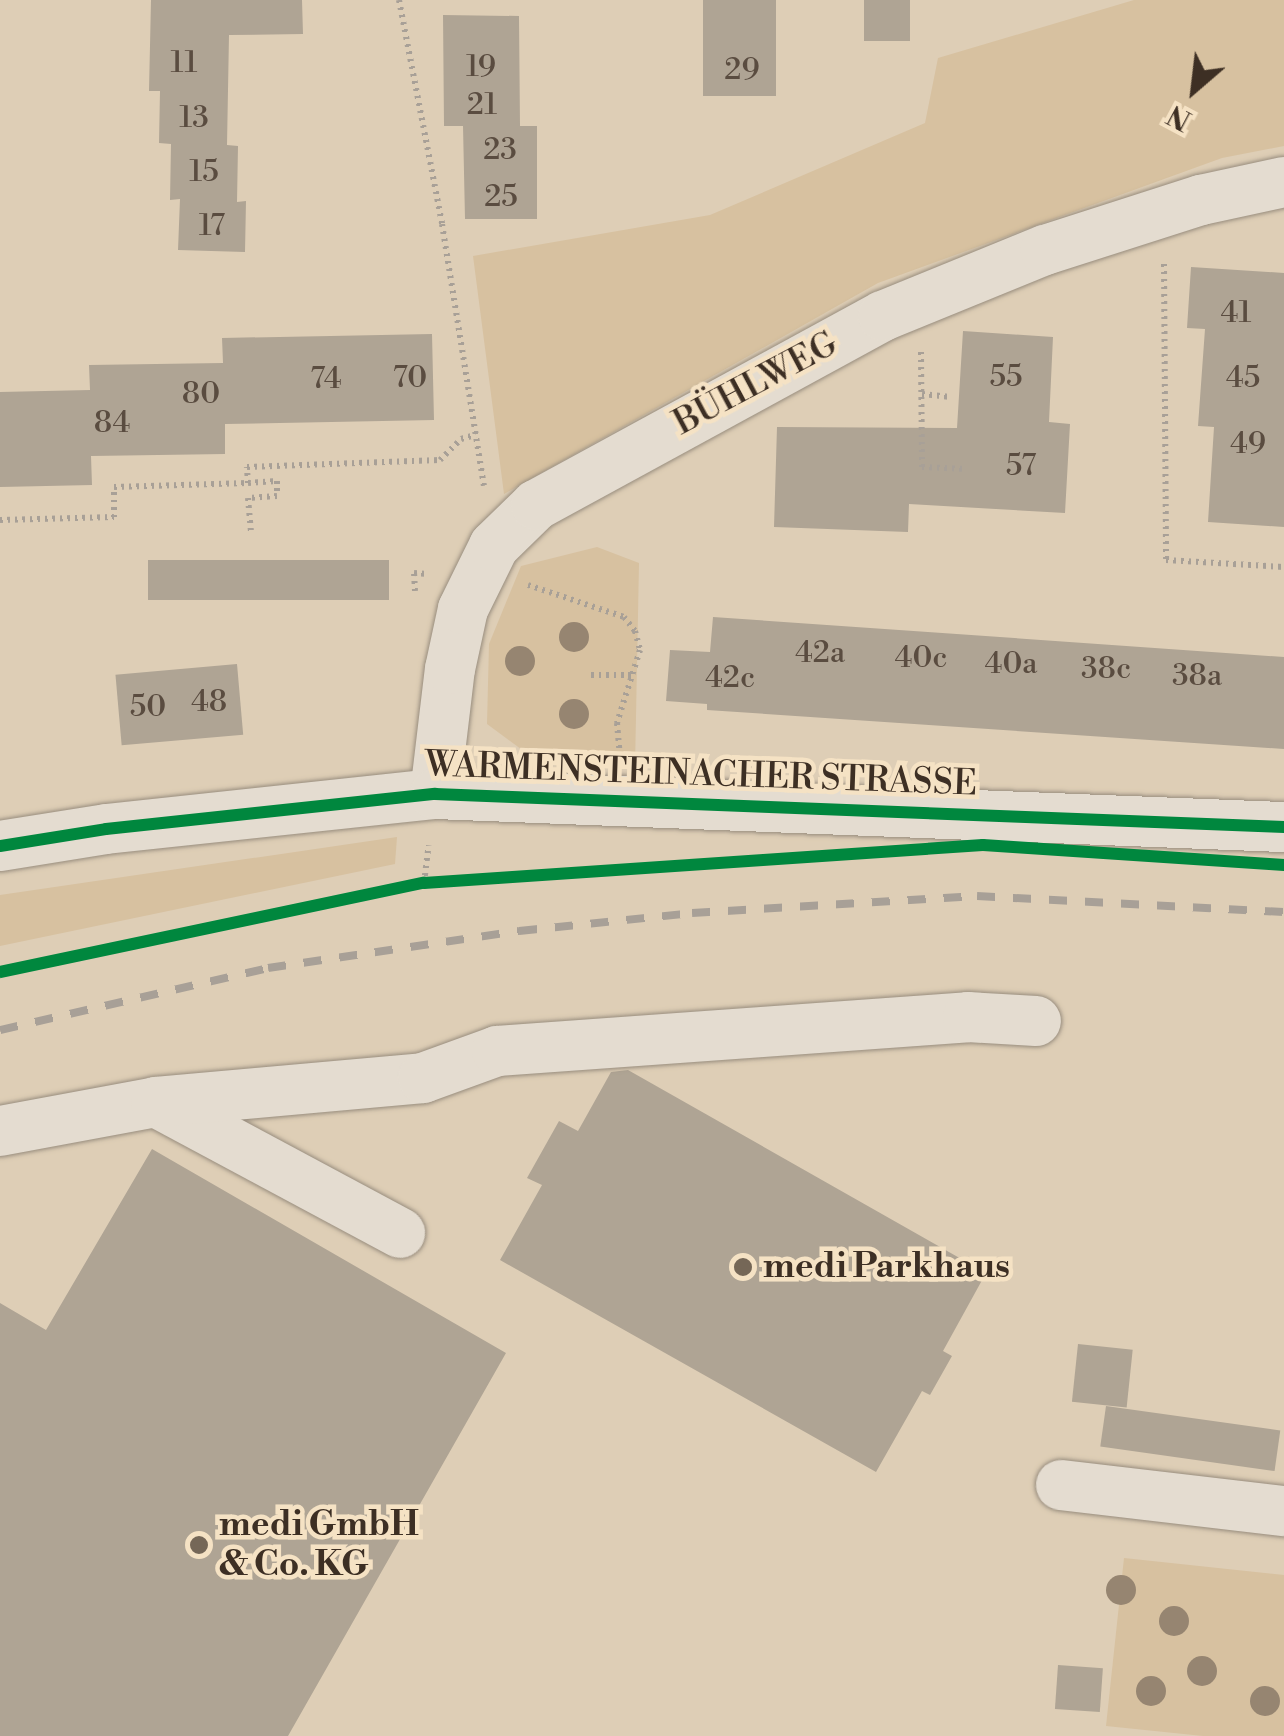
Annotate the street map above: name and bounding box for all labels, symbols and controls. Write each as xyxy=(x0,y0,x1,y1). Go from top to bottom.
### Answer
north arrow xyxy=(1144,40,1244,140)
house number: 11 xyxy=(171,45,197,81)
house number: 19 xyxy=(466,49,496,85)
house number: 29 xyxy=(724,52,760,88)
house number: 21 xyxy=(467,87,497,123)
text: N xyxy=(1162,96,1198,138)
house number: 13 xyxy=(179,100,209,136)
house number: 23 xyxy=(483,132,517,168)
house number: 15 xyxy=(189,154,219,190)
house number: 25 xyxy=(484,179,518,215)
house number: 17 xyxy=(199,208,225,244)
house number: 41 xyxy=(1221,295,1251,331)
street label: BÜHLWEG xyxy=(667,323,845,445)
house number: 55 xyxy=(989,359,1023,395)
house number: 70 xyxy=(393,360,427,396)
house number: 45 xyxy=(1226,360,1260,396)
house number: 74 xyxy=(310,361,342,397)
house number: 80 xyxy=(182,376,220,412)
house number: 84 xyxy=(94,405,130,441)
house number: 49 xyxy=(1230,426,1266,462)
house number: 57 xyxy=(1006,448,1036,484)
house number: 42a xyxy=(795,635,845,671)
house number: 40c xyxy=(895,640,947,676)
house number: 40a xyxy=(985,646,1037,682)
house number: 38c xyxy=(1081,651,1131,687)
house number: 38a xyxy=(1172,658,1222,694)
house number: 42c xyxy=(705,660,755,696)
house number: 48 xyxy=(191,684,227,720)
house number: 50 xyxy=(130,689,166,725)
street label: WARMENSTEINACHER STRASSE xyxy=(424,744,978,806)
place label: medi Parkhaus xyxy=(763,1246,1010,1288)
marker: medi Parkhaus xyxy=(732,1256,754,1278)
place label: medi GmbH & Co. KG xyxy=(219,1504,419,1586)
marker: medi GmbH & Co. KG xyxy=(188,1534,210,1556)

